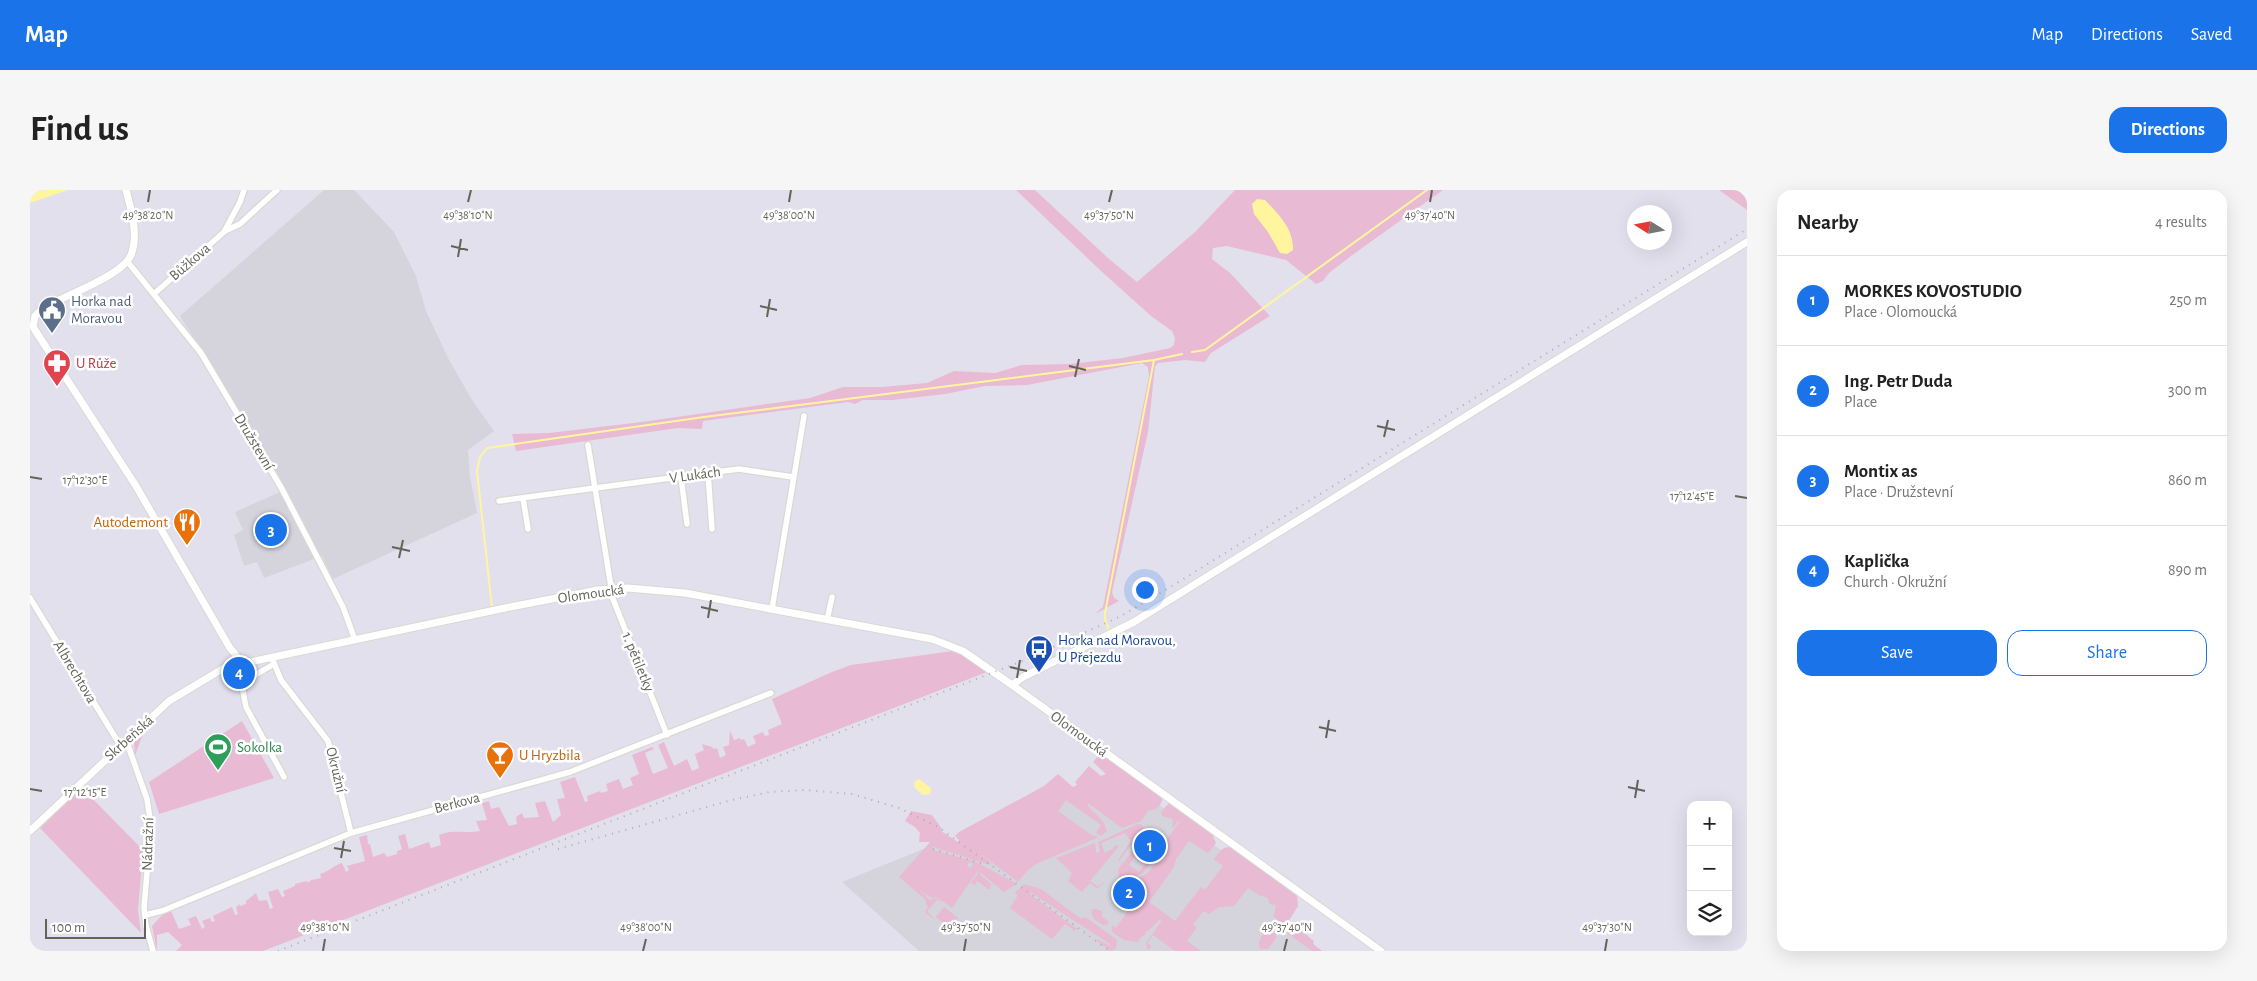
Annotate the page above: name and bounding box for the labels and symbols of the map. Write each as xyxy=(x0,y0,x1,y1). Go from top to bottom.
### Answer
north arrow xyxy=(1627,205,1672,250)
text: 49°38'20"N xyxy=(123,209,173,221)
text: 49°38'10"N xyxy=(443,209,493,221)
text: 49°38'00"N xyxy=(763,209,815,221)
text: 49°37'50"N xyxy=(1084,209,1134,221)
text: 49°37'40"N xyxy=(1405,209,1455,221)
street label: Bůžkova xyxy=(167,240,213,284)
place label: Horka nad Moravou xyxy=(71,294,132,326)
public building icon: Horka nad Moravou xyxy=(37,295,67,334)
pharmacy icon: U Růže xyxy=(42,348,72,387)
place label: U Růže xyxy=(76,356,117,371)
street label: Družstevní xyxy=(231,411,277,473)
street label: V Lukách xyxy=(668,464,722,486)
text: 17°12'30"E xyxy=(63,474,108,486)
text: 17°12'45"E xyxy=(1670,490,1714,502)
restaurant icon: Autodemont xyxy=(172,507,202,546)
pin: 3 xyxy=(255,511,287,549)
place label: Autodemont xyxy=(94,515,168,530)
your location xyxy=(1132,577,1158,603)
street label: Olomoucká xyxy=(557,582,625,606)
street label: 1. pětiletky xyxy=(619,630,657,694)
place label: Horka nad Moravou, U Přejezdu xyxy=(1058,633,1176,665)
bus stop icon: Horka nad Moravou, U Přejezdu xyxy=(1024,634,1054,673)
street label: Albrechtova xyxy=(51,638,99,706)
pin: 4 xyxy=(223,654,255,692)
street label: Olomoucká xyxy=(1048,708,1110,760)
street label: Skrbeňská xyxy=(102,712,156,764)
sports icon: Sokolka xyxy=(203,732,233,771)
place label: Sokolka xyxy=(237,740,282,755)
bar icon: U Hryzbila xyxy=(485,740,515,779)
street label: Okružní xyxy=(323,746,349,795)
place label: U Hryzbila xyxy=(519,748,581,763)
text: 17°12'15"E xyxy=(64,786,106,798)
street label: Berkova xyxy=(433,790,481,816)
street label: Nádražní xyxy=(140,816,156,871)
pin: 1 xyxy=(1134,827,1166,865)
pin: 2 xyxy=(1113,874,1145,912)
scale bar xyxy=(45,916,146,939)
text: 49°38'10"N xyxy=(300,921,350,933)
text: 49°38'00"N xyxy=(620,921,672,933)
text: 49°37'50"N xyxy=(941,921,991,933)
text: 49°37'40"N xyxy=(1262,921,1312,933)
text: 49°37'30"N xyxy=(1582,921,1632,933)

